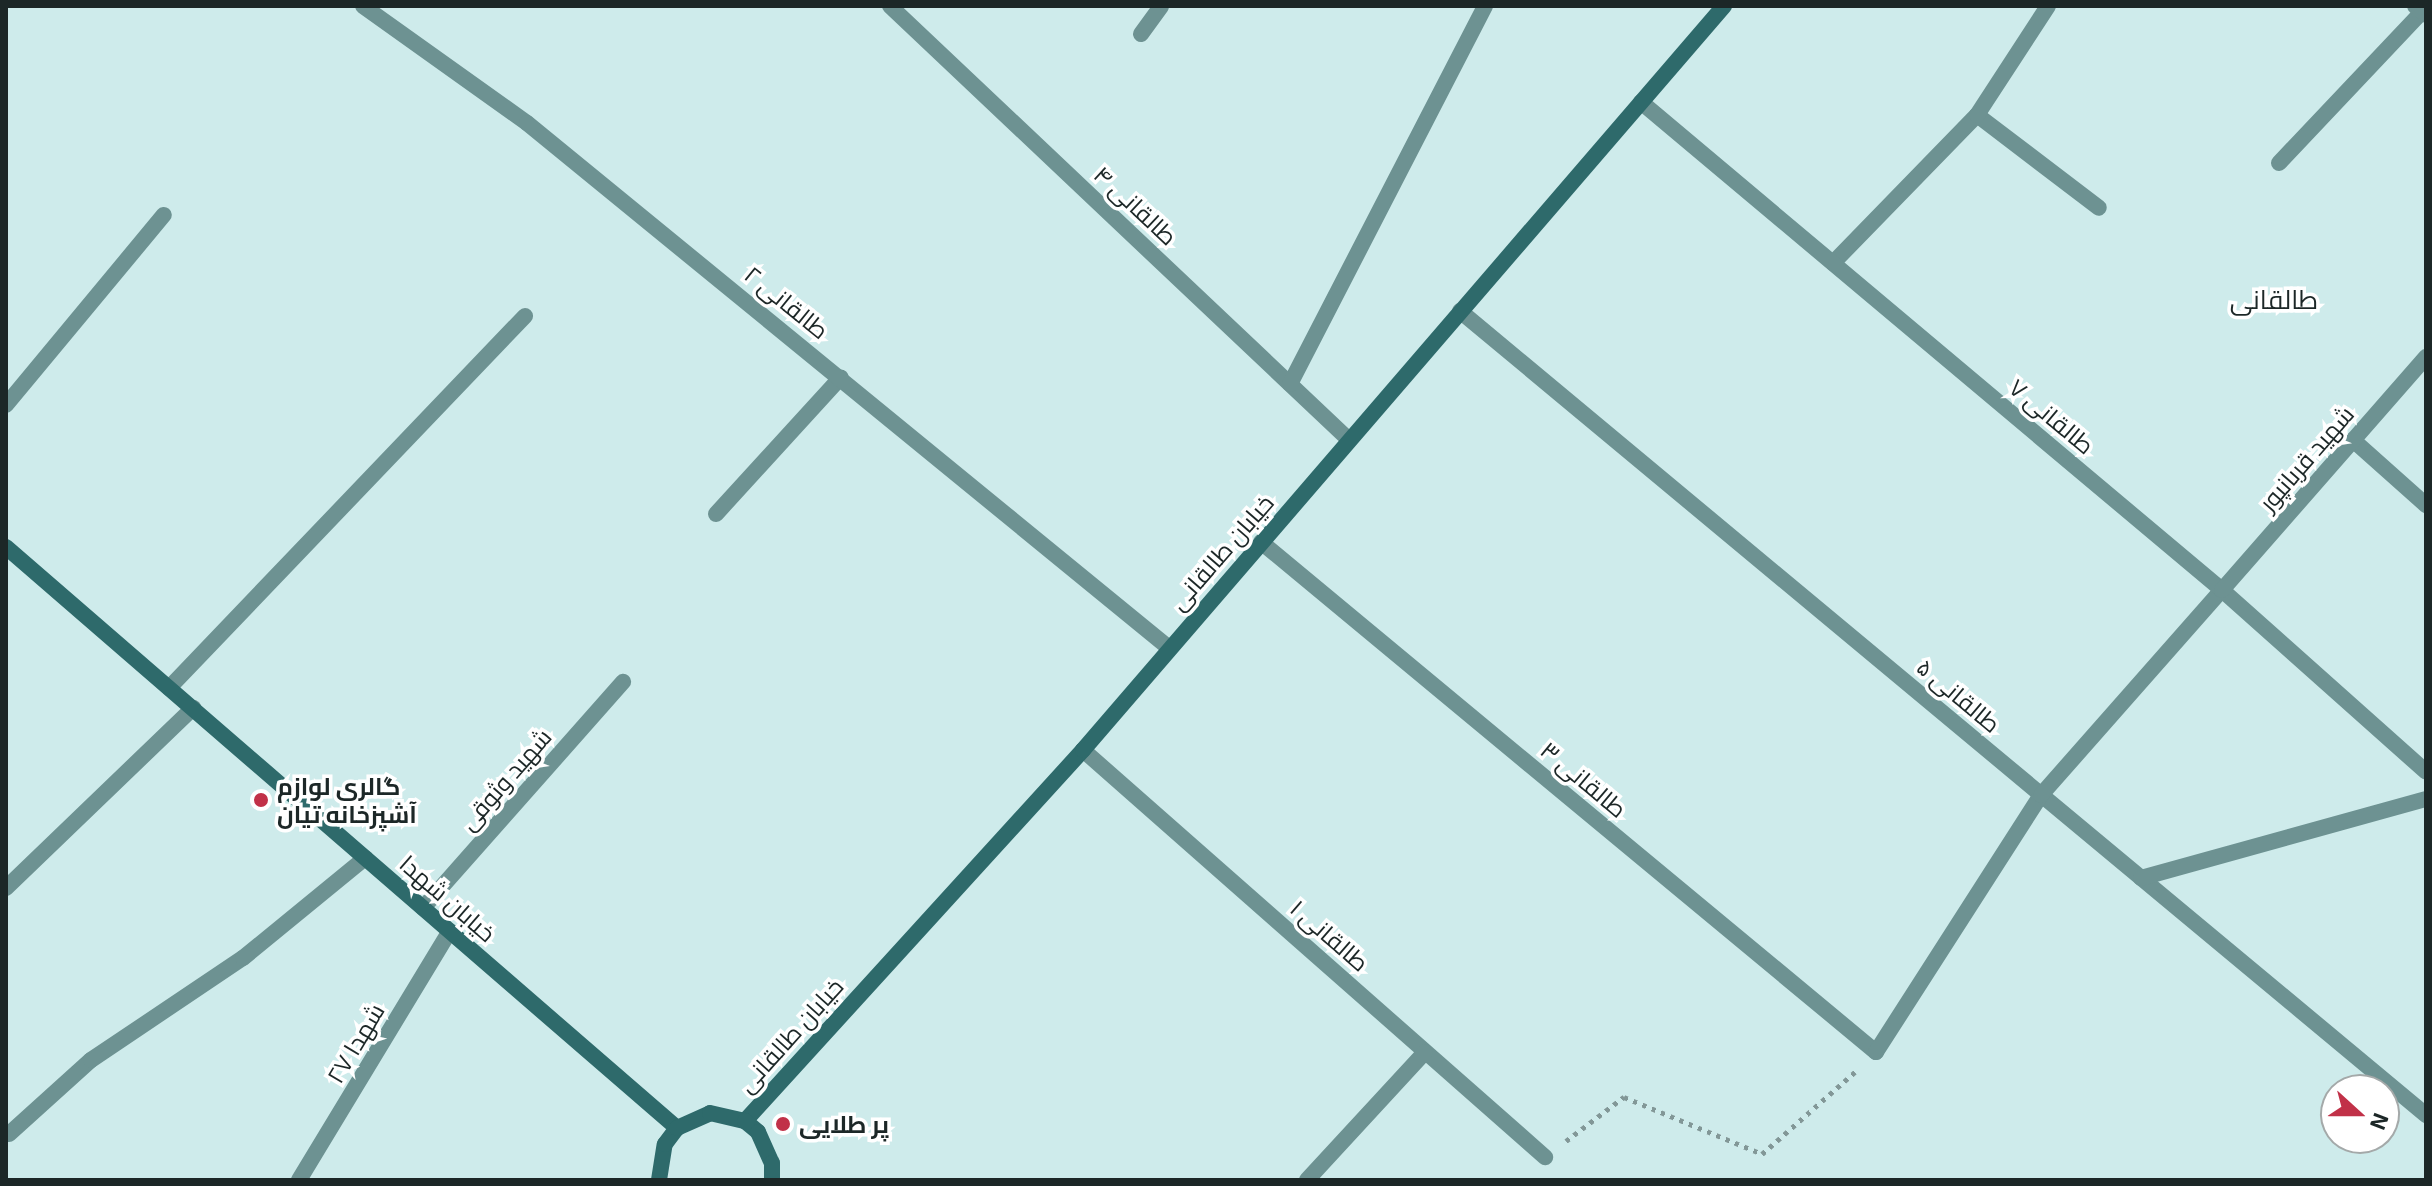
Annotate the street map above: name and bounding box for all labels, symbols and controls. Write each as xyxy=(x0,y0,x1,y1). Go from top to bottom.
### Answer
street label: طالقانی ۴ xyxy=(1089,159,1183,251)
street label: طالقانی ۲ xyxy=(739,259,835,345)
district label: طالقانی xyxy=(2230,283,2318,315)
street label: طالقانی ۷ xyxy=(2004,372,2100,460)
street label: شهید قربانپور xyxy=(2253,400,2359,516)
street label: خیابان طالقانی xyxy=(1163,488,1279,616)
street label: طالقانی ۵ xyxy=(1911,652,2007,738)
street label: شهید وثوقی xyxy=(453,722,557,836)
street label: طالقانی ۳ xyxy=(1535,735,1633,823)
place label: گالری لوازم آشپزخانه تیان xyxy=(277,772,417,828)
marker: گالری لوازم آشپزخانه تیان xyxy=(252,791,270,809)
street label: خیابان شهدا xyxy=(394,849,502,947)
street label: طالقانی ۱ xyxy=(1285,893,1375,977)
street label: خیابان طالقانی xyxy=(731,972,849,1098)
street label: ۲۷ شهدا xyxy=(320,998,390,1088)
north arrow xyxy=(2320,1074,2400,1154)
place label: پر طلایی xyxy=(799,1110,889,1138)
text: N xyxy=(2366,1110,2396,1134)
marker: پر طلایی xyxy=(774,1115,792,1133)

